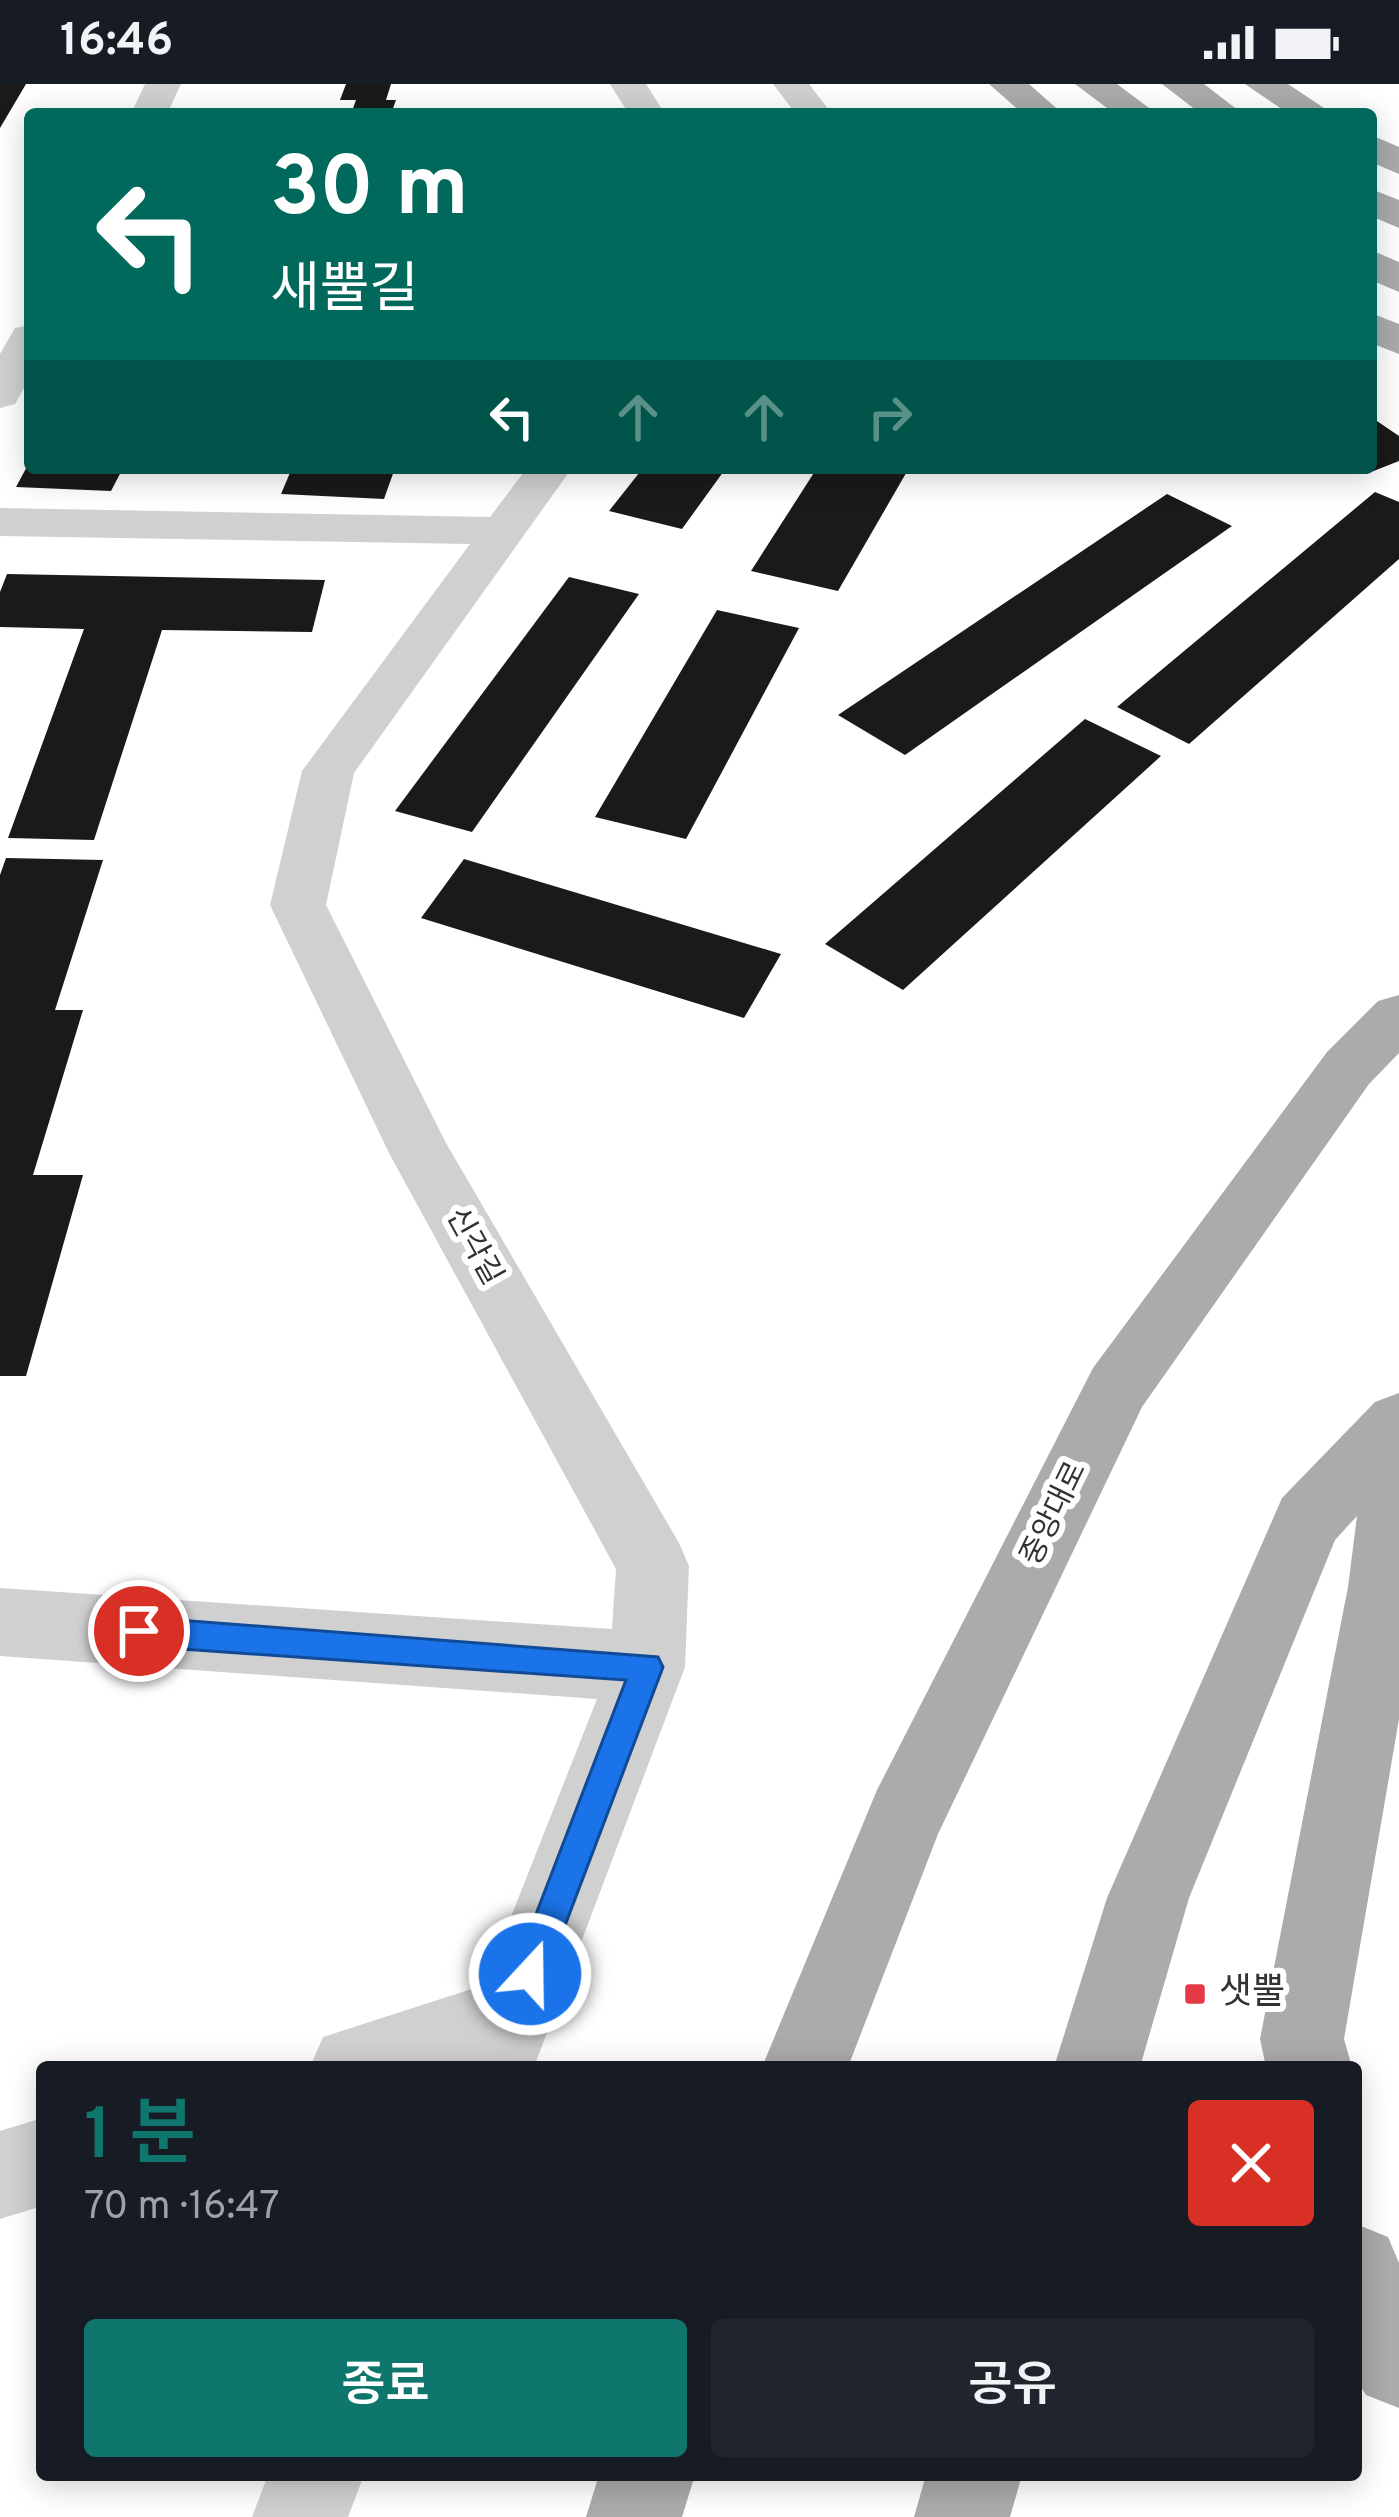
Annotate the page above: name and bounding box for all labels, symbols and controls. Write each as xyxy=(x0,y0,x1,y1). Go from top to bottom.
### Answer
text: 16:46 xyxy=(60,14,173,71)
text: 30 m xyxy=(270,139,469,245)
icon: left xyxy=(72,156,228,312)
text: 새뿔길 xyxy=(270,258,419,327)
icon: left xyxy=(479,384,545,450)
icon: ahead xyxy=(605,384,671,450)
icon: ahead xyxy=(731,384,797,450)
icon: right xyxy=(857,384,923,450)
street label: 신각길 xyxy=(437,1202,509,1292)
street label: 중앙대로 xyxy=(1014,1456,1096,1572)
pin xyxy=(88,1580,190,1682)
icon: arrive xyxy=(106,1598,172,1664)
position arrow xyxy=(467,1911,593,2037)
place label: 샛뿔 xyxy=(1219,1971,1285,2017)
marker: 샛뿔 xyxy=(1182,1981,1208,2007)
text: 1 분 xyxy=(84,2093,196,2185)
button: close xyxy=(1188,2100,1314,2226)
text: 70 m · 16:47 xyxy=(84,2184,280,2233)
button: 종료 xyxy=(84,2319,687,2457)
button: 공유 xyxy=(711,2319,1314,2457)

